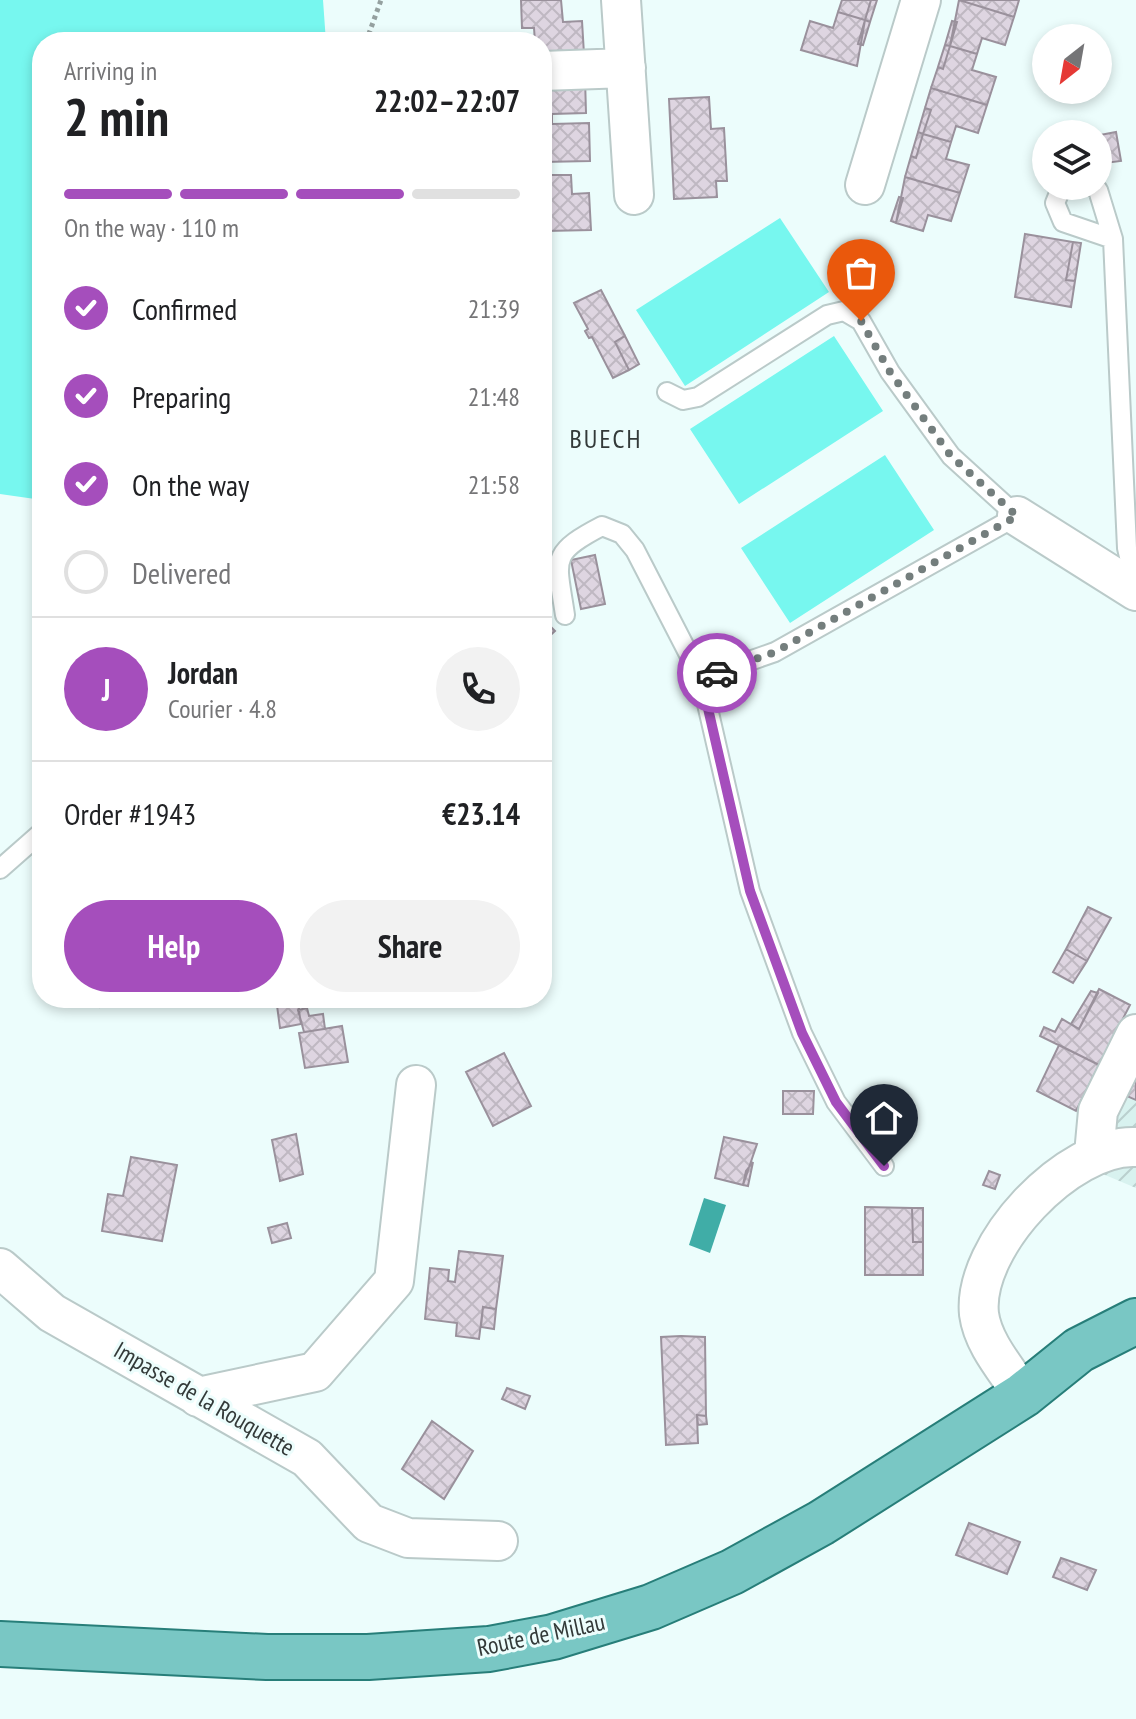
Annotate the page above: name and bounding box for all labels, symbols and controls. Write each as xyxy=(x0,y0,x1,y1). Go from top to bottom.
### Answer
north arrow xyxy=(1032,24,1112,104)
map controls xyxy=(1032,24,1112,200)
text: Arriving in xyxy=(64,54,157,87)
text: 22:02–22:07 xyxy=(374,81,520,120)
text: 2 min xyxy=(64,83,169,150)
button: layers xyxy=(1032,120,1112,200)
text: On the way · 110 m xyxy=(64,211,239,244)
pin xyxy=(827,239,895,321)
icon: bag xyxy=(839,251,883,295)
icon: check xyxy=(64,286,108,330)
text: Confirmed xyxy=(132,289,237,328)
text: 21:39 xyxy=(468,292,520,325)
icon: check xyxy=(64,374,108,418)
text: Preparing xyxy=(132,377,231,416)
text: 21:48 xyxy=(468,380,520,413)
district label: BUECH xyxy=(570,422,642,455)
icon: check xyxy=(64,462,108,506)
text: On the way xyxy=(132,465,249,504)
text: 21:58 xyxy=(468,468,520,501)
text: Delivered xyxy=(132,553,231,592)
courier xyxy=(677,633,757,713)
button: phone xyxy=(436,647,520,731)
icon: car xyxy=(695,651,739,695)
text: Jordan xyxy=(168,653,238,692)
text: J xyxy=(102,670,110,709)
text: Courier · 4.8 xyxy=(168,692,277,725)
text: Order #1943 xyxy=(64,794,196,833)
text: €23.14 xyxy=(442,794,520,833)
button: Help xyxy=(64,900,284,992)
button: Share xyxy=(300,900,520,992)
pin xyxy=(850,1084,918,1166)
icon: home xyxy=(862,1096,906,1140)
street label: Impasse de la Rouquette xyxy=(109,1334,300,1463)
street label: Route de Millau xyxy=(474,1606,608,1663)

